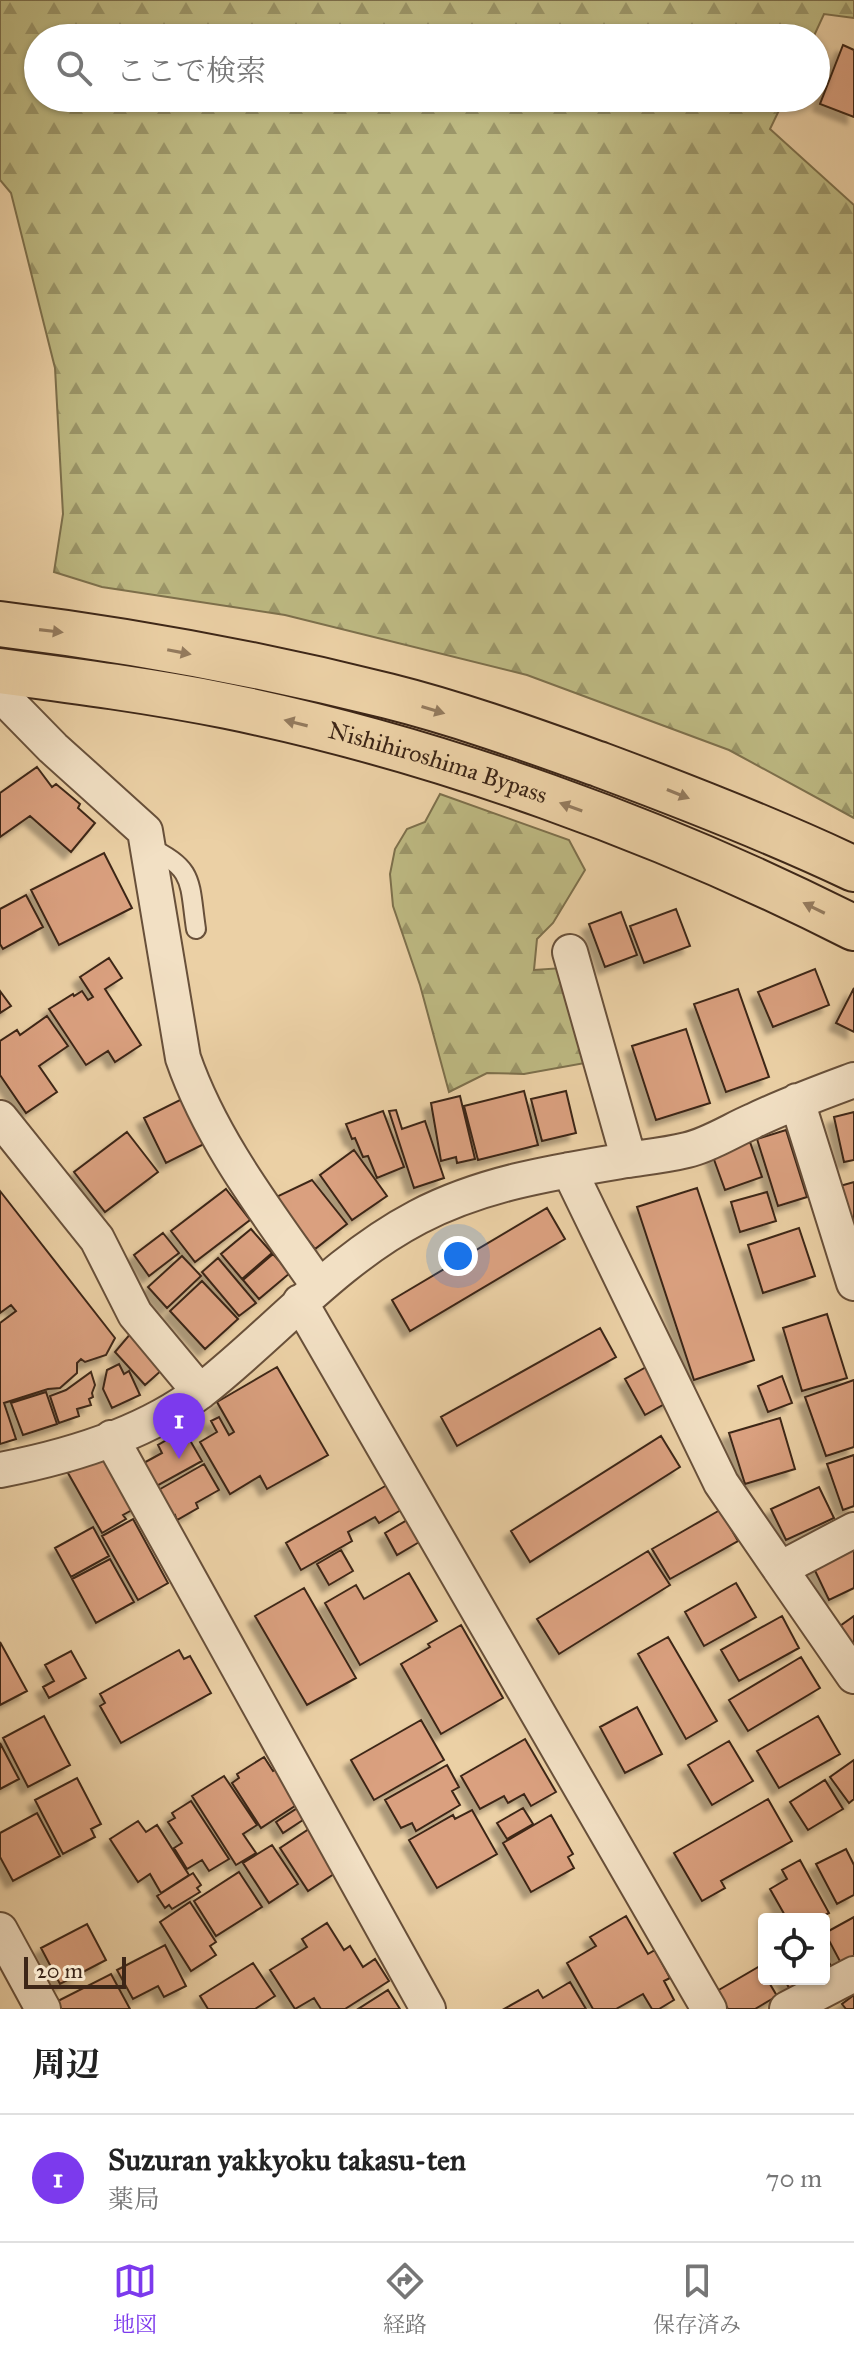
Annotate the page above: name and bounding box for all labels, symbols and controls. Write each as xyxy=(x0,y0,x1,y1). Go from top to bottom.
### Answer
search box xyxy=(24,24,830,112)
icon: search xyxy=(52,46,96,90)
text: ここで検索 xyxy=(116,53,266,89)
one-way arrow xyxy=(39,624,64,637)
one-way arrow xyxy=(167,646,192,658)
one-way arrow xyxy=(421,704,445,717)
street label: Nishihiroshima Bypass xyxy=(325,715,551,810)
one-way arrow xyxy=(283,716,308,729)
one-way arrow xyxy=(666,788,690,801)
one-way arrow xyxy=(559,800,583,813)
one-way arrow xyxy=(802,901,825,914)
your location xyxy=(438,1236,478,1276)
pin: 1 xyxy=(153,1393,205,1459)
map controls xyxy=(758,1913,830,1985)
button: locate xyxy=(758,1913,830,1985)
scale bar xyxy=(24,1953,126,1989)
text: 20 m xyxy=(36,1957,83,1984)
text: 周辺 xyxy=(32,2044,100,2085)
text: Suzuran yakkyoku takasu-ten xyxy=(108,2142,466,2178)
text: 1 xyxy=(53,2162,63,2194)
text: 70 m xyxy=(766,2162,822,2194)
text: 薬局 xyxy=(108,2183,160,2215)
tab: 地図 xyxy=(113,2259,157,2338)
tab: 経路 xyxy=(383,2259,427,2338)
tab: 保存済み xyxy=(653,2259,741,2338)

